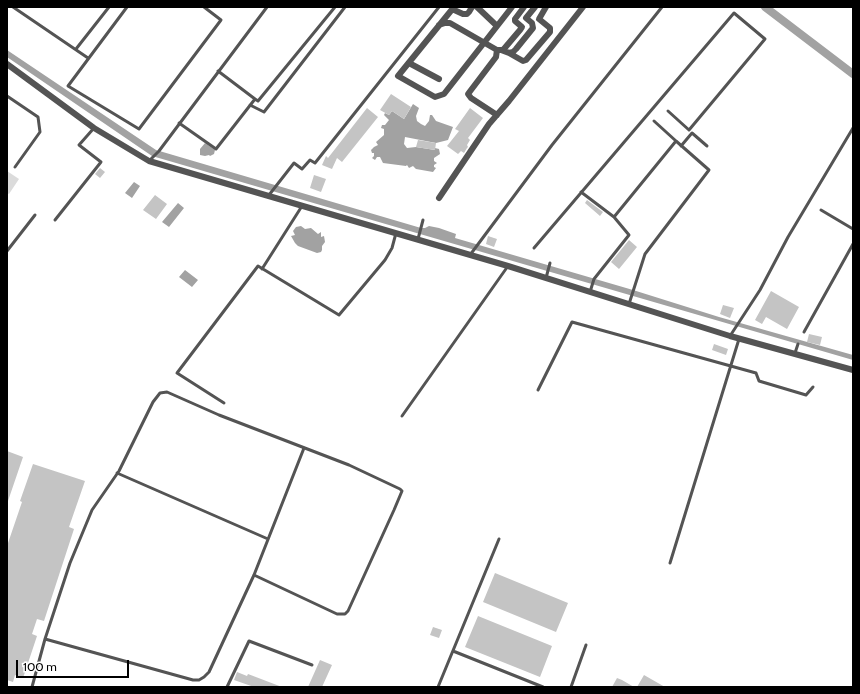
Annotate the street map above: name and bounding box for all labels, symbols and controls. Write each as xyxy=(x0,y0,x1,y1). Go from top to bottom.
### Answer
scale bar xyxy=(18,652,131,678)
text: 100 m xyxy=(23,659,57,674)

